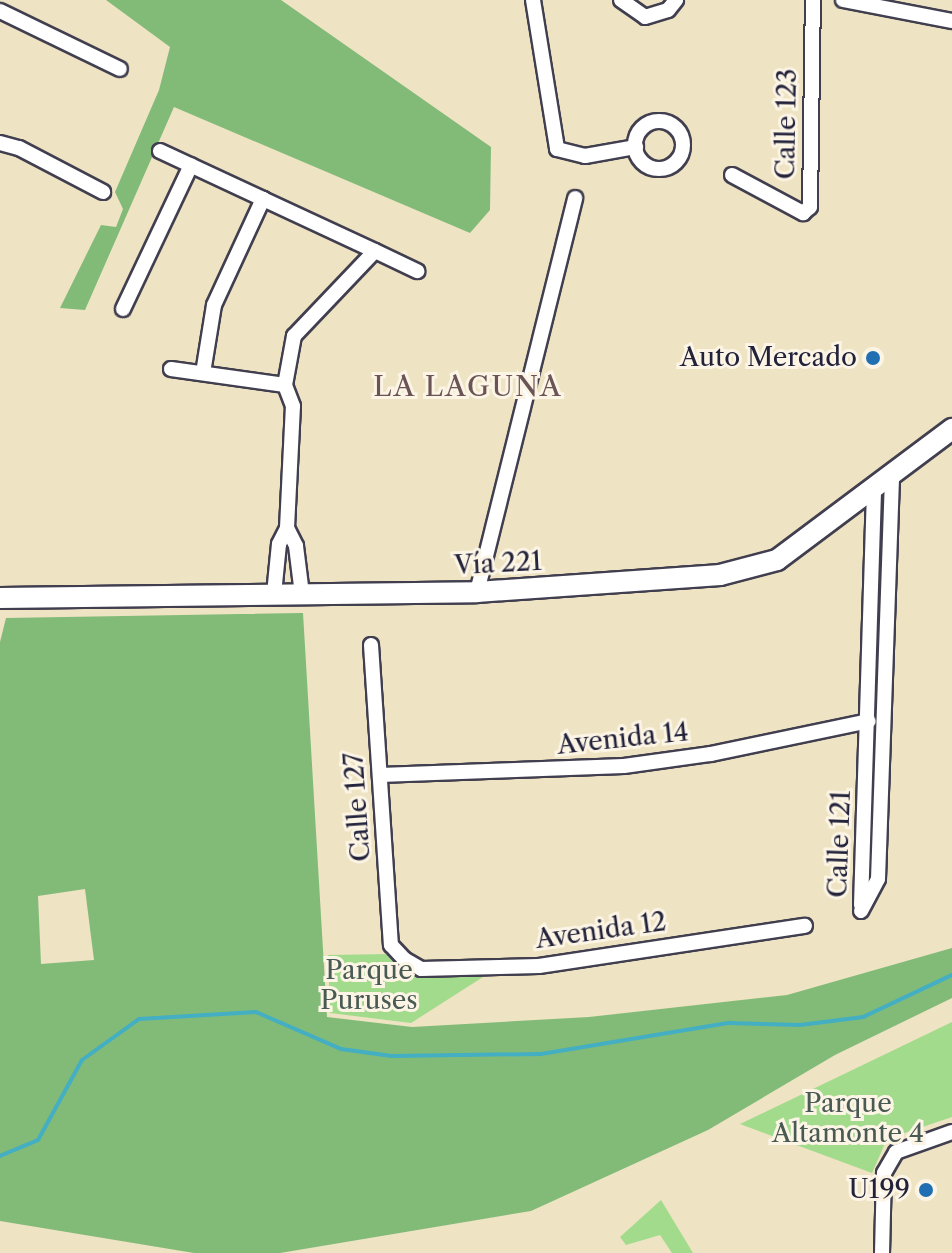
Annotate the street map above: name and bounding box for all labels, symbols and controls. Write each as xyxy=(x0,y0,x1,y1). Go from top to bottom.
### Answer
street label: Calle 123 xyxy=(770,68,804,180)
place label: Auto Mercado xyxy=(680,342,857,374)
marker: Auto Mercado xyxy=(864,349,882,367)
district label: LA LAGUNA xyxy=(373,369,563,403)
street label: Vía 221 xyxy=(453,546,543,582)
street label: Avenida 14 xyxy=(556,717,690,761)
street label: Calle 127 xyxy=(339,751,377,863)
street label: Calle 121 xyxy=(823,790,857,898)
street label: Avenida 12 xyxy=(533,906,669,956)
park label: Parque Puruses xyxy=(320,955,418,1016)
park label: Parque Altamonte 4 xyxy=(772,1088,924,1150)
place label: U199 xyxy=(849,1174,910,1206)
marker: U199 xyxy=(917,1181,935,1199)

